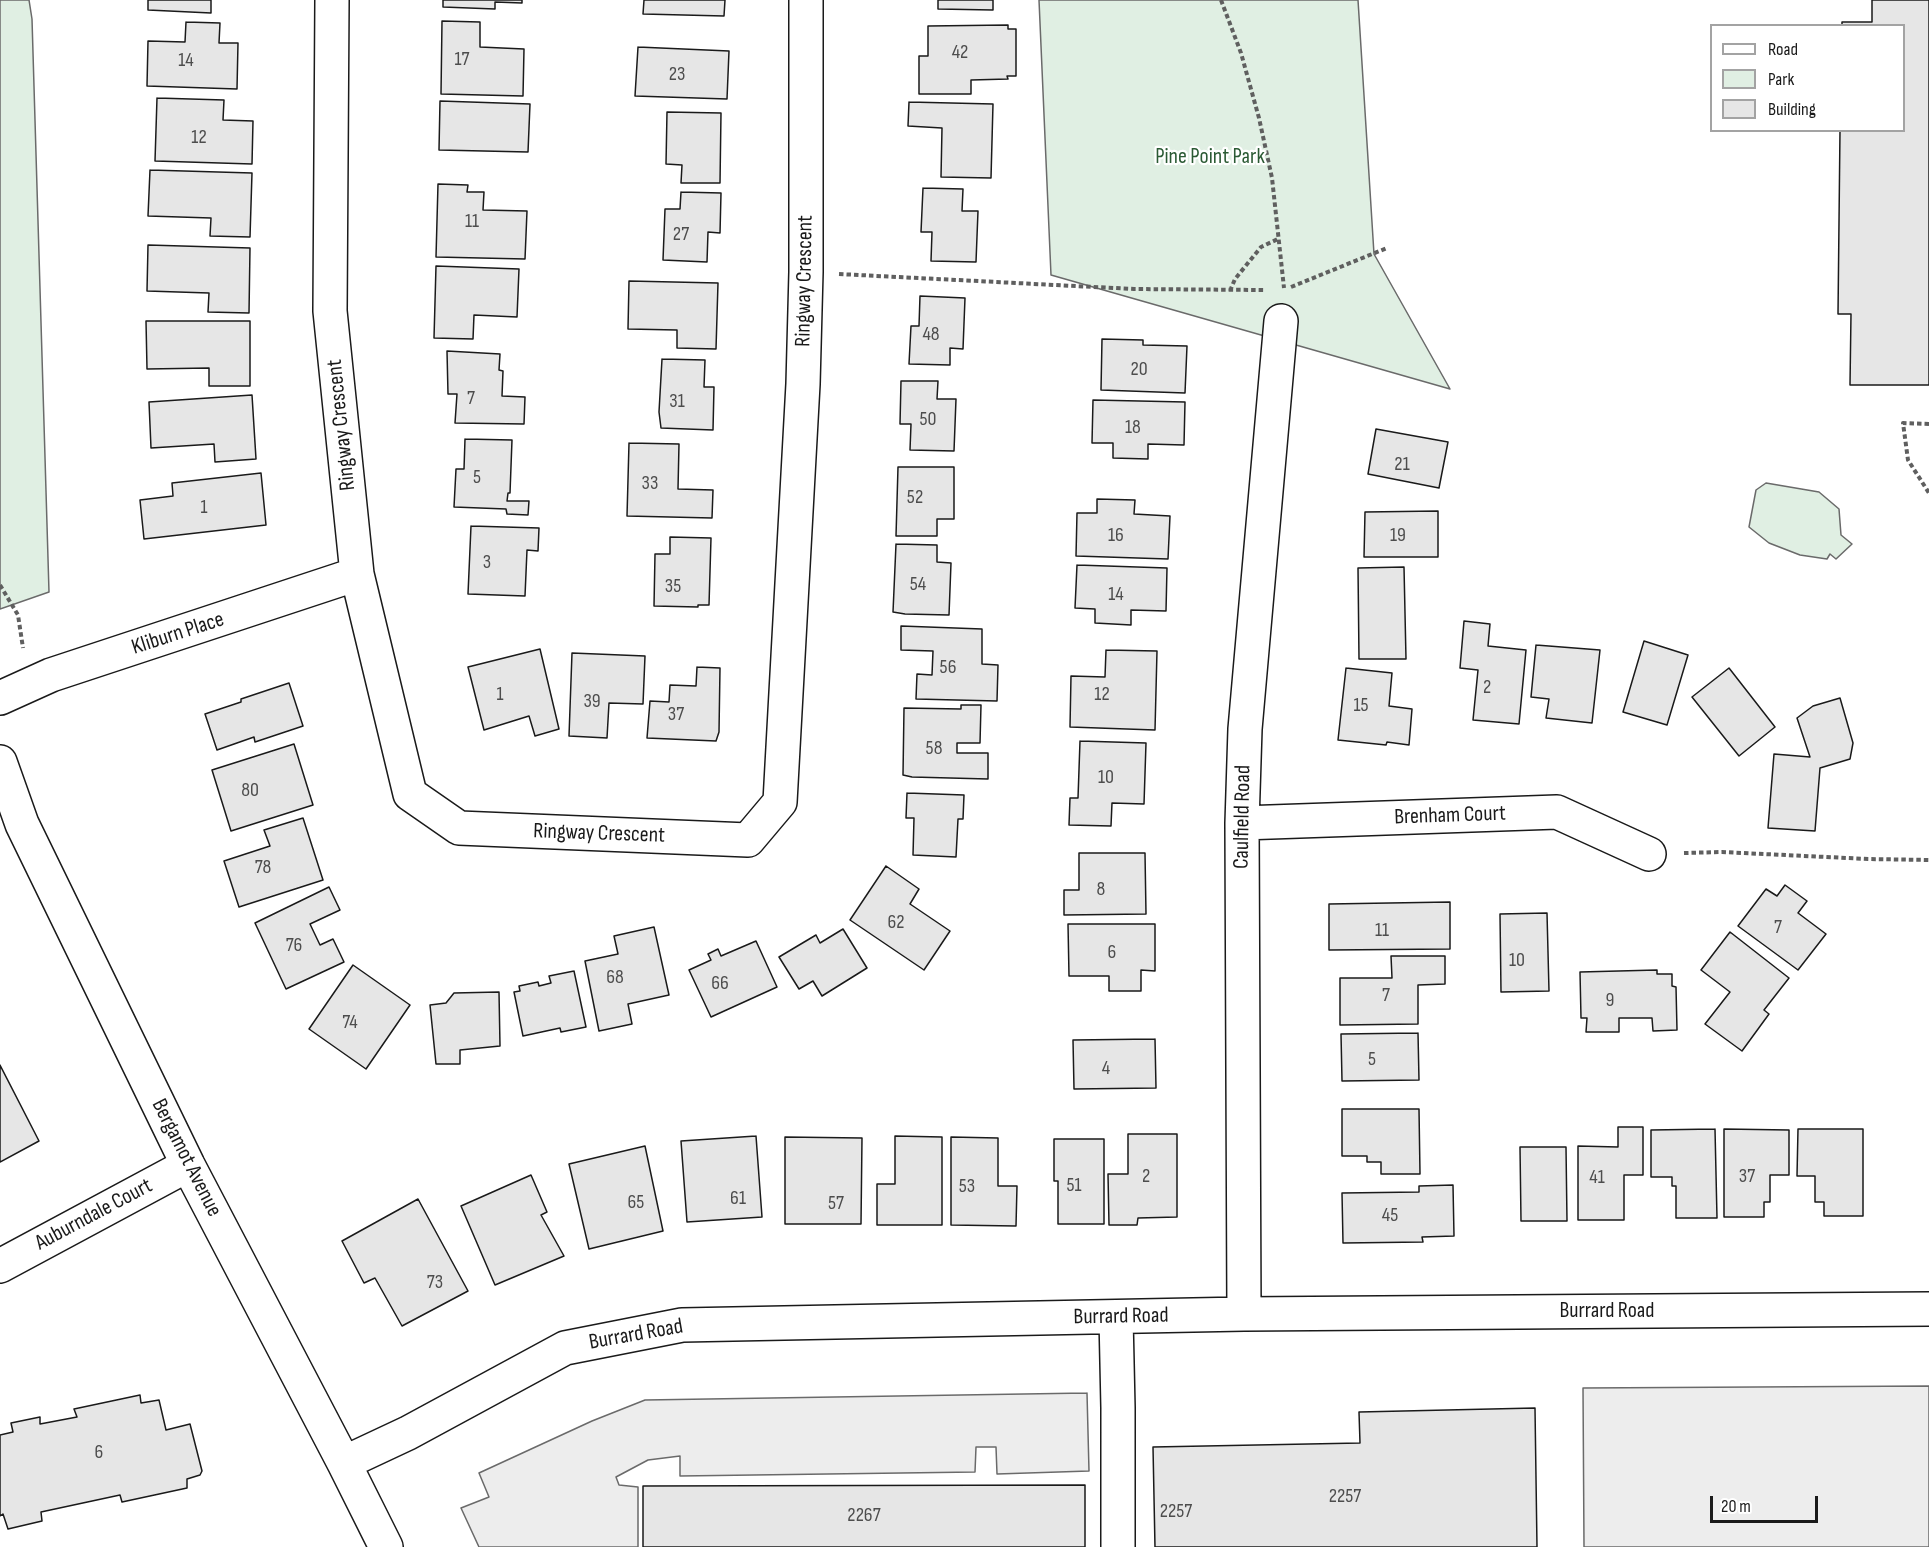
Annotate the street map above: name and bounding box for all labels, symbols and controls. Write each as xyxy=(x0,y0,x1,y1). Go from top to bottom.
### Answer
legend xyxy=(1710,24,1905,132)
text: Road xyxy=(1768,39,1798,60)
house number: 42 xyxy=(952,41,968,65)
house number: 17 xyxy=(455,48,469,72)
house number: 14 xyxy=(178,49,194,73)
house number: 23 xyxy=(669,63,685,87)
text: Park xyxy=(1768,69,1794,90)
text: Building xyxy=(1768,99,1816,120)
house number: 12 xyxy=(191,126,207,150)
park label: Pine Point Park xyxy=(1155,144,1265,170)
house number: 11 xyxy=(465,210,479,234)
street label: Ringway Crescent xyxy=(791,215,819,347)
house number: 27 xyxy=(673,223,689,247)
house number: 48 xyxy=(922,323,940,347)
street label: Ringway Crescent xyxy=(322,358,362,492)
house number: 20 xyxy=(1130,358,1148,382)
house number: 7 xyxy=(467,387,475,411)
house number: 31 xyxy=(669,390,685,414)
house number: 50 xyxy=(920,408,936,432)
house number: 18 xyxy=(1125,416,1141,440)
house number: 21 xyxy=(1394,453,1410,477)
house number: 5 xyxy=(473,466,481,490)
house number: 33 xyxy=(642,472,658,496)
house number: 52 xyxy=(907,486,923,510)
house number: 1 xyxy=(201,496,207,520)
house number: 16 xyxy=(1108,524,1124,548)
house number: 19 xyxy=(1390,524,1406,548)
house number: 3 xyxy=(483,551,491,575)
house number: 54 xyxy=(910,573,926,597)
house number: 35 xyxy=(665,575,681,599)
house number: 14 xyxy=(1108,583,1124,607)
street label: Kliburn Place xyxy=(128,607,228,661)
house number: 56 xyxy=(940,656,956,680)
house number: 2 xyxy=(1483,676,1491,700)
house number: 1 xyxy=(497,683,503,707)
house number: 12 xyxy=(1094,683,1110,707)
house number: 39 xyxy=(583,690,601,714)
house number: 15 xyxy=(1353,694,1369,718)
house number: 37 xyxy=(668,703,684,727)
house number: 58 xyxy=(926,737,942,761)
street label: Caulfield Road xyxy=(1229,765,1257,869)
house number: 10 xyxy=(1098,766,1114,790)
house number: 80 xyxy=(241,779,259,803)
street label: Brenham Court xyxy=(1394,801,1506,831)
street label: Ringway Crescent xyxy=(533,819,665,849)
house number: 78 xyxy=(255,856,271,880)
house number: 8 xyxy=(1097,878,1105,902)
house number: 62 xyxy=(887,911,905,935)
house number: 7 xyxy=(1774,916,1782,940)
house number: 11 xyxy=(1375,919,1389,943)
house number: 76 xyxy=(286,934,302,958)
house number: 6 xyxy=(1108,941,1116,965)
house number: 10 xyxy=(1509,949,1525,973)
house number: 68 xyxy=(606,966,624,990)
house number: 66 xyxy=(711,972,729,996)
house number: 7 xyxy=(1382,984,1390,1008)
house number: 9 xyxy=(1606,989,1614,1013)
house number: 74 xyxy=(342,1011,358,1035)
house number: 5 xyxy=(1368,1048,1376,1072)
house number: 4 xyxy=(1102,1057,1110,1081)
street label: Bergamot Avenue xyxy=(145,1095,227,1221)
house number: 2 xyxy=(1142,1165,1150,1189)
house number: 37 xyxy=(1739,1165,1755,1189)
house number: 41 xyxy=(1589,1166,1605,1190)
street label: Auburndale Court xyxy=(31,1173,157,1257)
house number: 51 xyxy=(1066,1174,1082,1198)
house number: 53 xyxy=(959,1175,975,1199)
house number: 61 xyxy=(730,1187,746,1211)
house number: 65 xyxy=(628,1191,644,1215)
house number: 57 xyxy=(828,1192,844,1216)
house number: 45 xyxy=(1382,1204,1398,1228)
house number: 73 xyxy=(427,1271,443,1295)
street label: Burrard Road xyxy=(1559,1298,1655,1324)
street label: Burrard Road xyxy=(1073,1303,1169,1331)
street label: Burrard Road xyxy=(587,1314,685,1356)
house number: 6 xyxy=(95,1441,103,1465)
scale bar xyxy=(1713,1484,1821,1522)
house number: 2257 xyxy=(1329,1485,1361,1509)
text: 20 m xyxy=(1721,1496,1751,1517)
house number: 2257 xyxy=(1160,1500,1192,1524)
house number: 2267 xyxy=(847,1504,881,1528)

